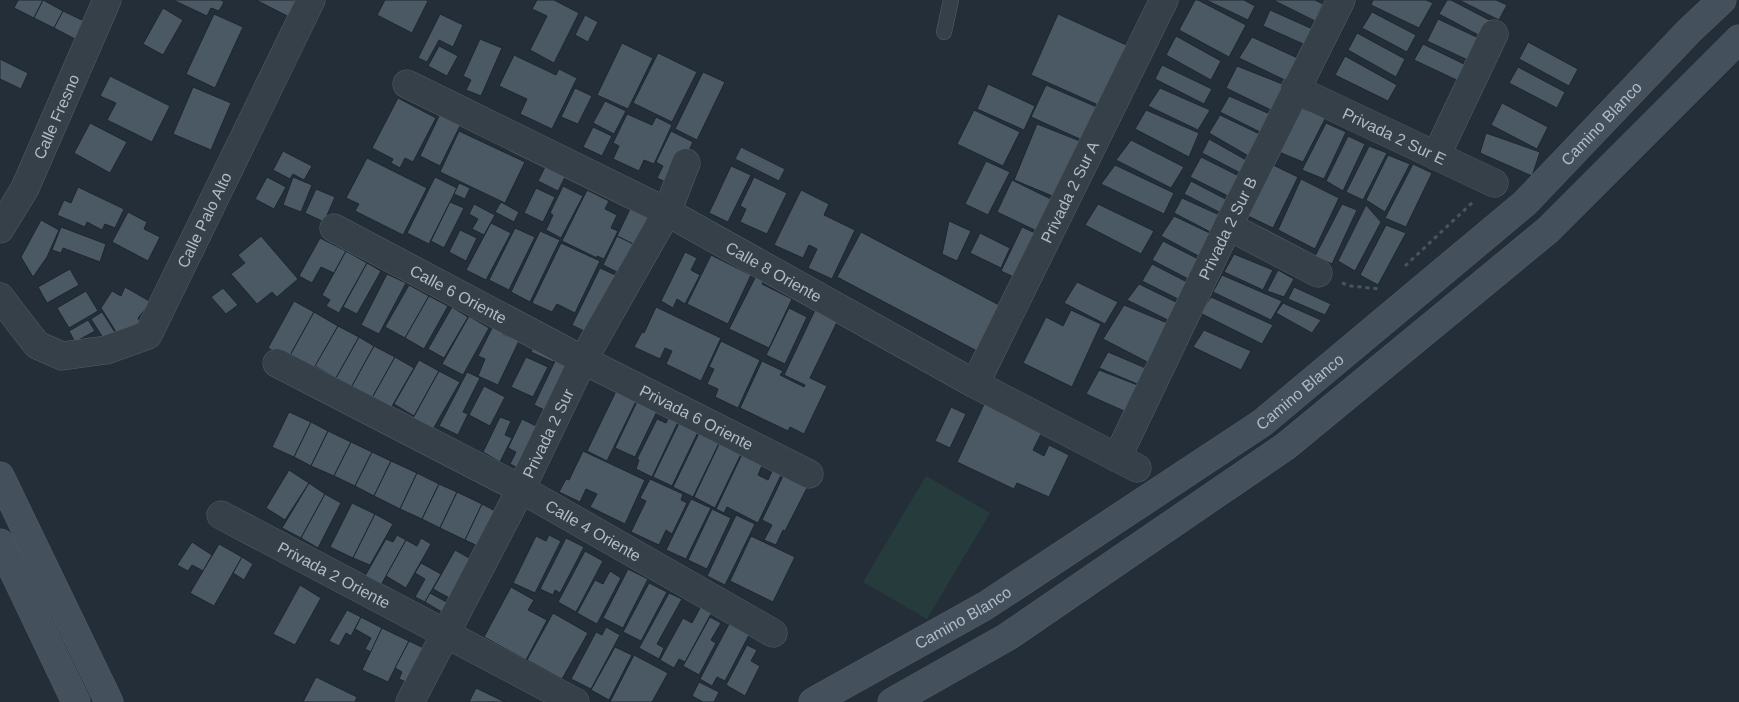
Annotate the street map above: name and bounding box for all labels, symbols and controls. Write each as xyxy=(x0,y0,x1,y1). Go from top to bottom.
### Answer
street label: Calle Fresno xyxy=(30,71,82,162)
street label: Camino Blanco xyxy=(1557,78,1645,168)
street label: Privada 2 Sur E xyxy=(1340,104,1449,168)
street label: Privada 2 Sur A xyxy=(1037,138,1102,246)
street label: Calle Palo Alto xyxy=(174,169,235,270)
street label: Privada 2 Sur B xyxy=(1195,174,1260,282)
street label: Calle 8 Oriente xyxy=(723,238,825,305)
street label: Calle 6 Oriente xyxy=(407,262,510,327)
street label: Camino Blanco xyxy=(1253,350,1347,433)
street label: Privada 6 Oriente xyxy=(637,382,756,453)
street label: Privada 2 Sur xyxy=(519,385,577,481)
street label: Calle 4 Oriente xyxy=(543,496,644,564)
street label: Privada 2 Oriente xyxy=(275,538,393,611)
street label: Camino Blanco xyxy=(912,583,1014,652)

